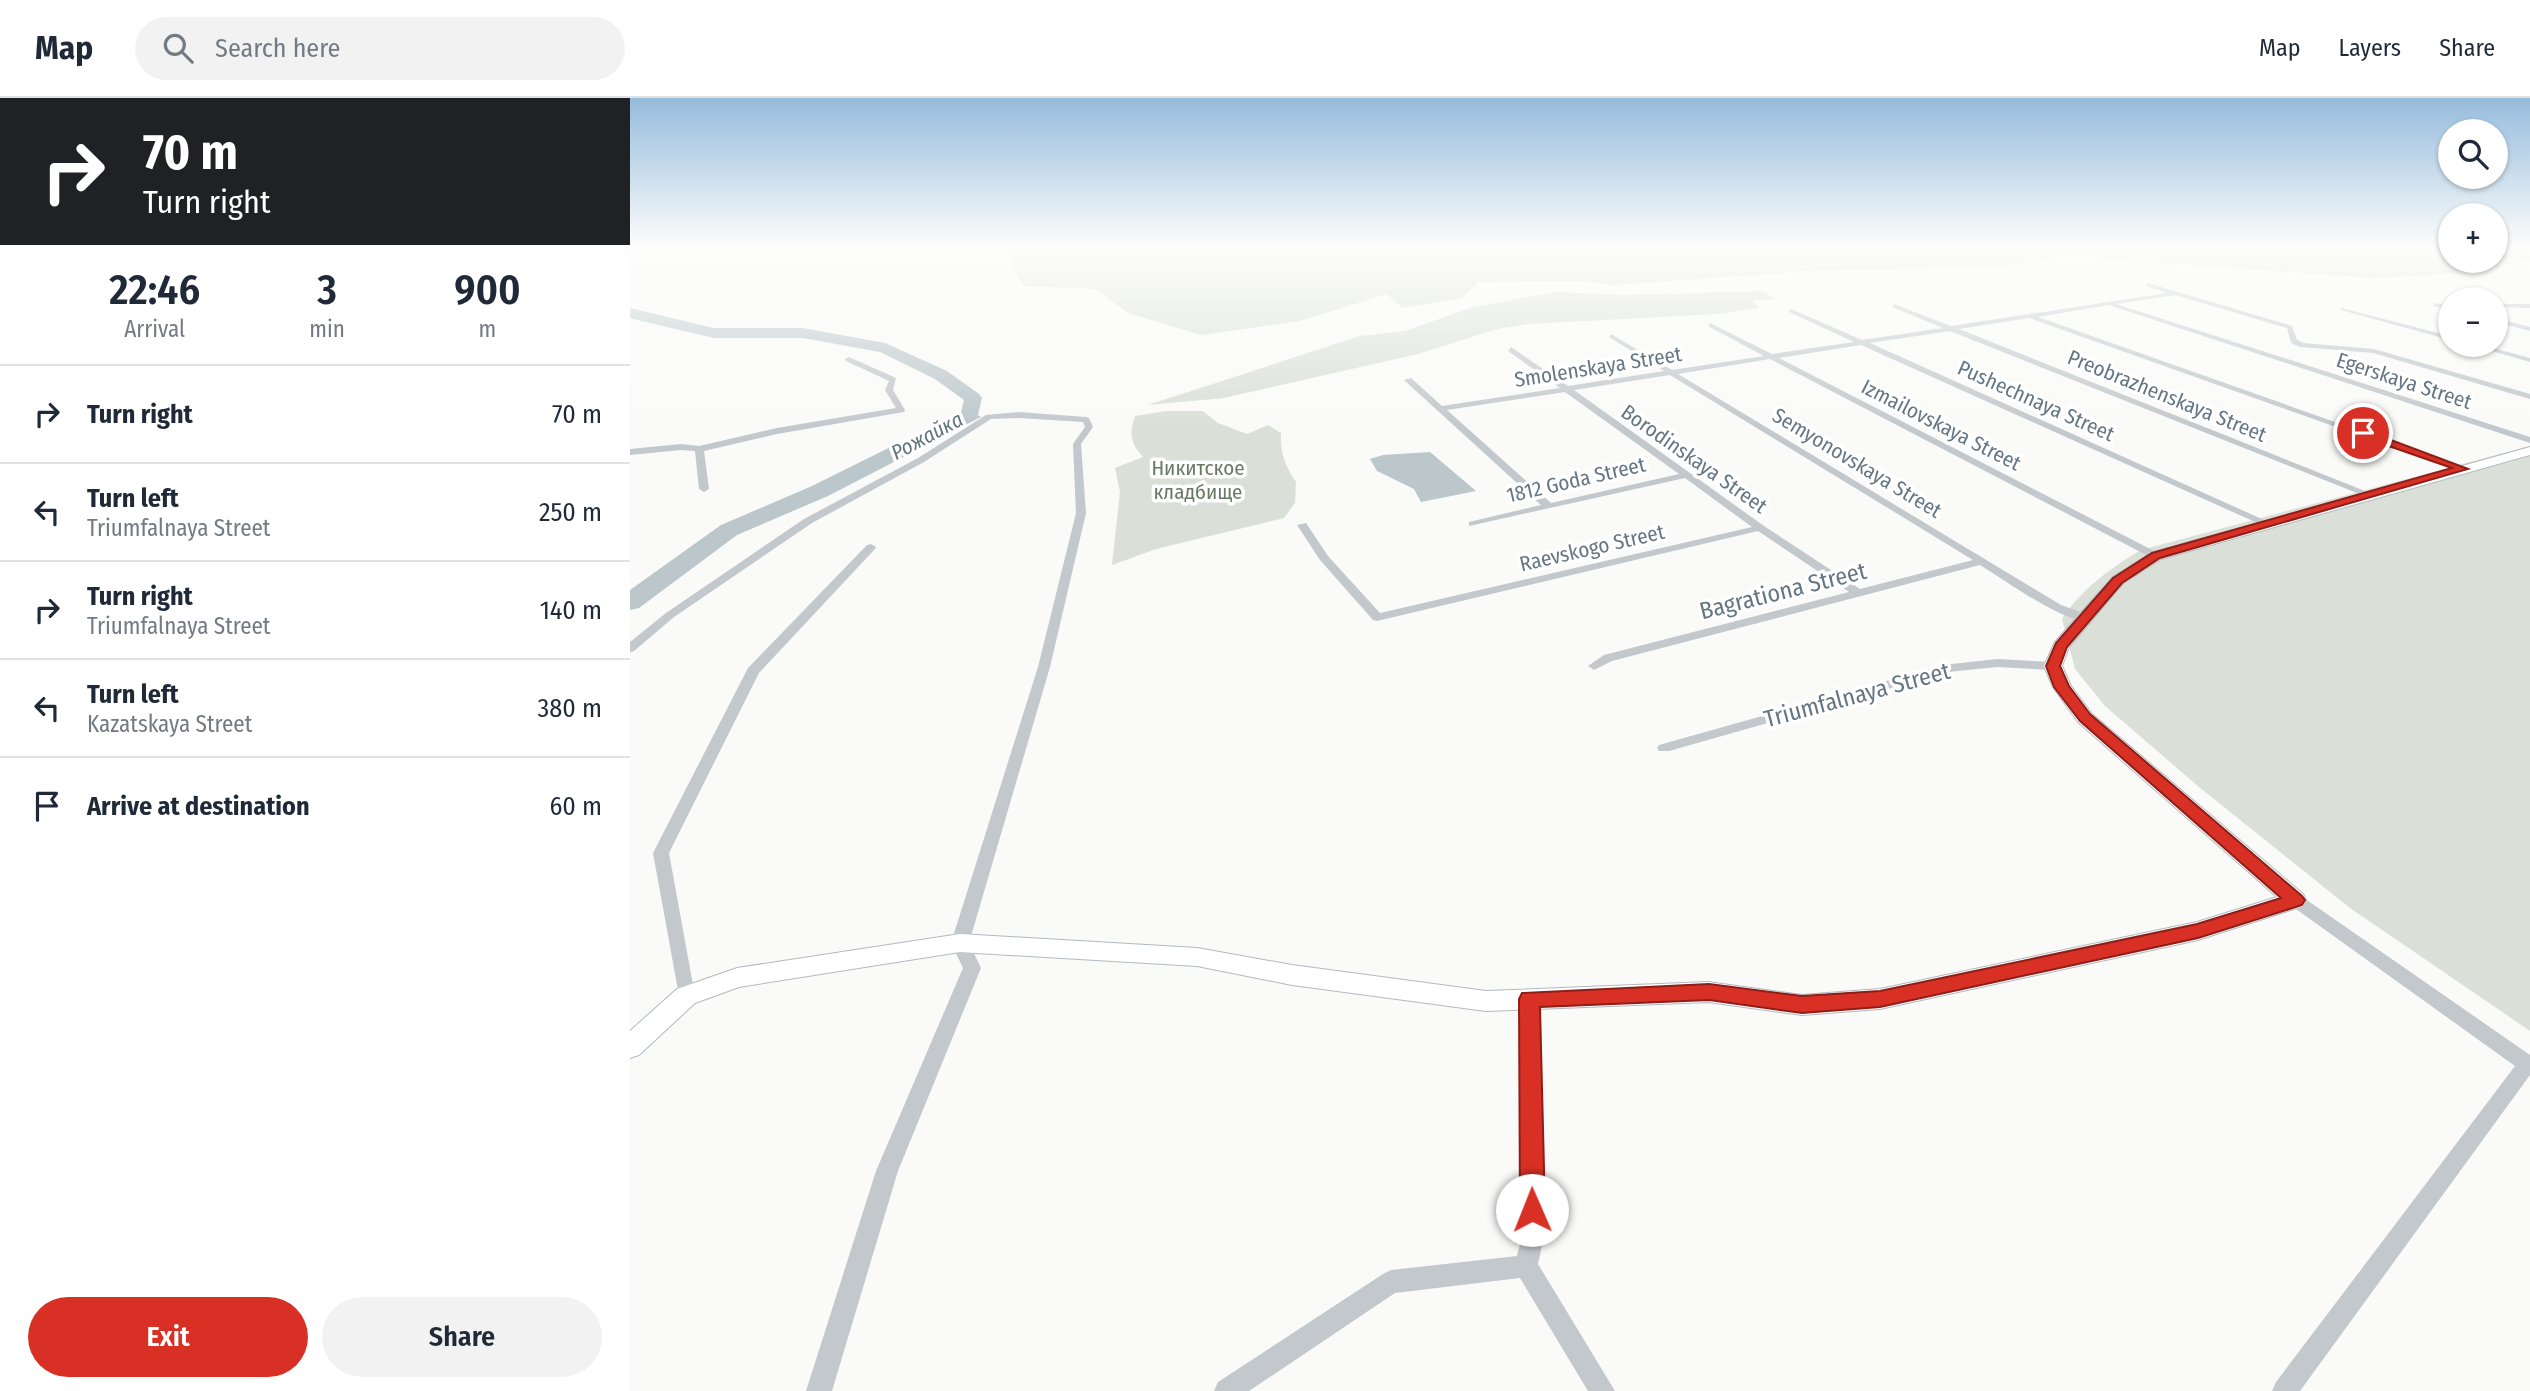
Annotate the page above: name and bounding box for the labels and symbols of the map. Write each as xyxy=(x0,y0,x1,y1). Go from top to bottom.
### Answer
street label: Smolenskaya Street xyxy=(1513,341,1684,393)
street label: Preobrazhenskaya Street xyxy=(2064,344,2270,448)
street label: Egerskaya Street xyxy=(2333,347,2475,415)
street label: Pushechnaya Street xyxy=(1954,355,2119,447)
street label: Izmailovskaya Street xyxy=(1857,374,2025,476)
street label: Borodinskaya Street xyxy=(1616,399,1772,519)
street label: Semyonovskaya Street xyxy=(1768,402,1946,524)
pin xyxy=(2333,403,2393,463)
water label: Рожайка xyxy=(887,406,967,466)
street label: 1812 Goda Street xyxy=(1504,451,1648,509)
park label: Никитское кладбище xyxy=(1151,455,1245,505)
street label: Raevskogo Street xyxy=(1517,519,1667,577)
street label: Bagrationa Street xyxy=(1697,557,1869,625)
street label: Triumfalnaya Street xyxy=(1761,657,1953,733)
position arrow xyxy=(1495,1173,1569,1247)

